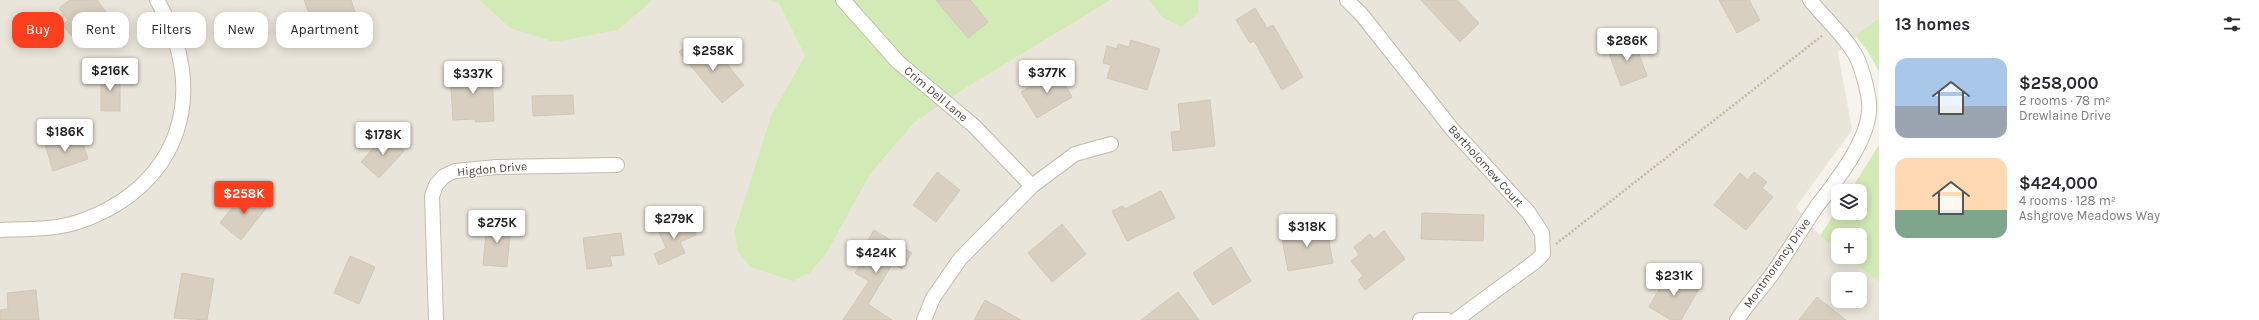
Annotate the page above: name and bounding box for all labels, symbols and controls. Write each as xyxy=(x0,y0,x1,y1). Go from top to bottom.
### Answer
chip: Buy xyxy=(12,12,64,48)
chip: Rent xyxy=(72,12,129,48)
chip: Filters xyxy=(137,12,206,48)
chip: New xyxy=(214,12,268,48)
chip: Apartment xyxy=(276,12,373,48)
icon: filters xyxy=(2221,13,2243,35)
text: 13 homes xyxy=(1895,14,1970,34)
pin: $286K xyxy=(1599,28,1655,62)
text: $286K xyxy=(1606,33,1648,48)
pin: $258K xyxy=(685,38,741,72)
text: $258K xyxy=(692,43,734,58)
pin: $216K xyxy=(82,58,138,92)
pin: $377K xyxy=(1019,60,1075,94)
pin: $337K xyxy=(445,61,501,95)
text: $216K xyxy=(91,63,129,78)
street label: Crim Dell Lane xyxy=(901,63,971,125)
text: $377K xyxy=(1028,65,1066,80)
text: $337K xyxy=(453,66,493,81)
text: $258,000 xyxy=(2019,73,2098,93)
icon: home xyxy=(1927,74,1975,122)
text: 2 rooms · 78 m² xyxy=(2019,93,2111,108)
text: Drewlaine Drive xyxy=(2019,108,2111,123)
pin: $186K xyxy=(37,119,93,153)
pin: $178K xyxy=(355,122,411,156)
street label: Bartholomew Court xyxy=(1445,122,1527,210)
text: $186K xyxy=(46,124,84,139)
text: $178K xyxy=(365,127,401,142)
street label: Higdon Drive xyxy=(456,159,528,179)
text: $424,000 xyxy=(2019,173,2098,193)
icon: home xyxy=(1927,174,1975,222)
pin: $258K xyxy=(216,181,272,215)
map controls xyxy=(1831,184,1867,308)
button: layers xyxy=(1831,184,1867,220)
text: $258K xyxy=(223,186,265,201)
text: 4 rooms · 128 m² xyxy=(2019,193,2116,208)
pin: $279K xyxy=(646,206,702,240)
text: Ashgrove Meadows Way xyxy=(2019,208,2160,223)
pin: $275K xyxy=(469,210,525,244)
text: $279K xyxy=(654,211,694,226)
pin: $318K xyxy=(1279,214,1335,248)
text: $275K xyxy=(477,215,517,230)
street label: Montmorency Drive xyxy=(1741,215,1813,311)
text: $318K xyxy=(1288,219,1326,234)
button: + xyxy=(1831,228,1867,264)
pin: $424K xyxy=(848,240,904,274)
text: $424K xyxy=(856,245,896,260)
pin: $231K xyxy=(1646,263,1702,297)
text: $231K xyxy=(1655,268,1693,283)
button: − xyxy=(1831,272,1867,308)

